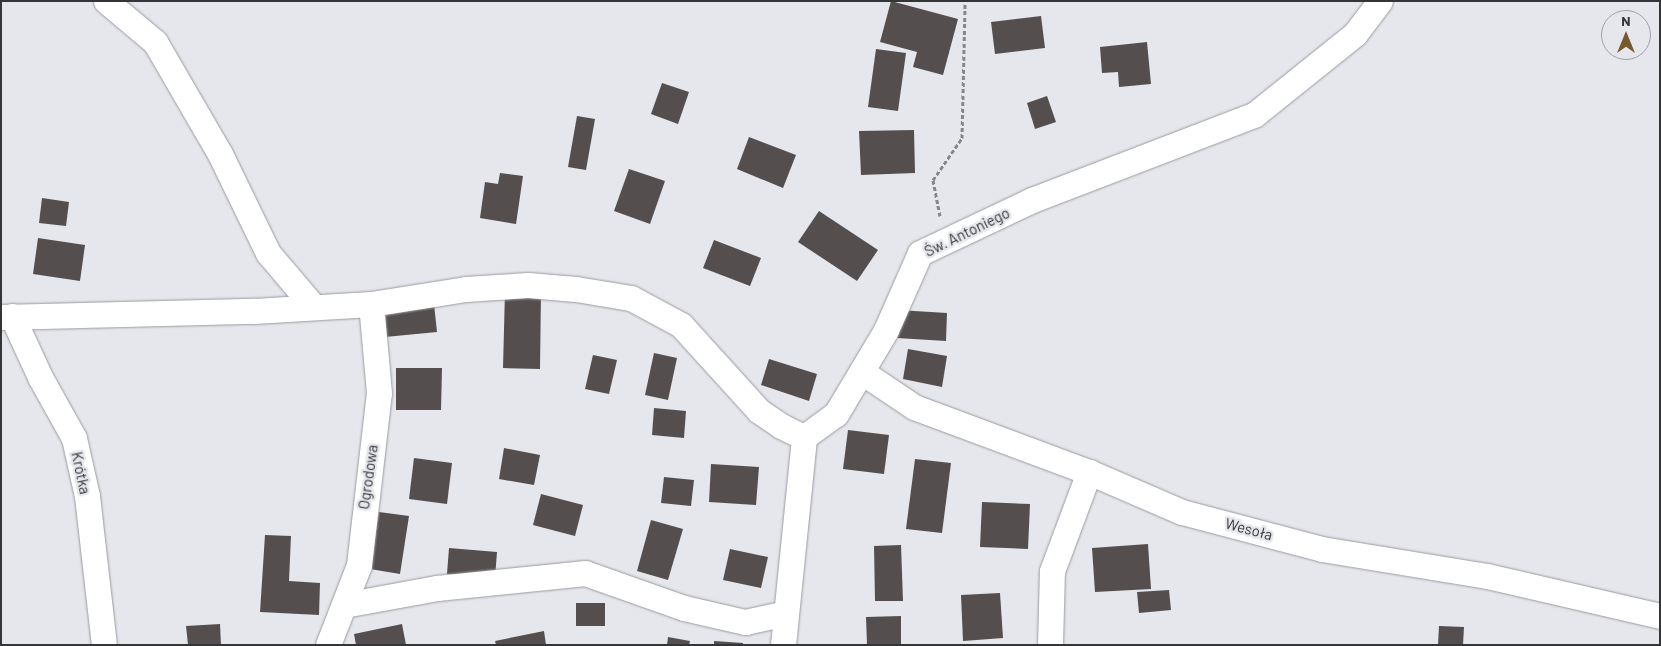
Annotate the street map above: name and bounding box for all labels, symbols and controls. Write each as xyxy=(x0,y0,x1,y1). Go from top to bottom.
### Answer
north arrow xyxy=(1601,10,1651,60)
text: N xyxy=(1621,12,1631,29)
street label: Św. Antoniego xyxy=(921,204,1013,260)
street label: Ogrodowa xyxy=(355,443,381,511)
street label: Krótka xyxy=(68,450,94,496)
street label: Wesoła xyxy=(1223,514,1275,544)

